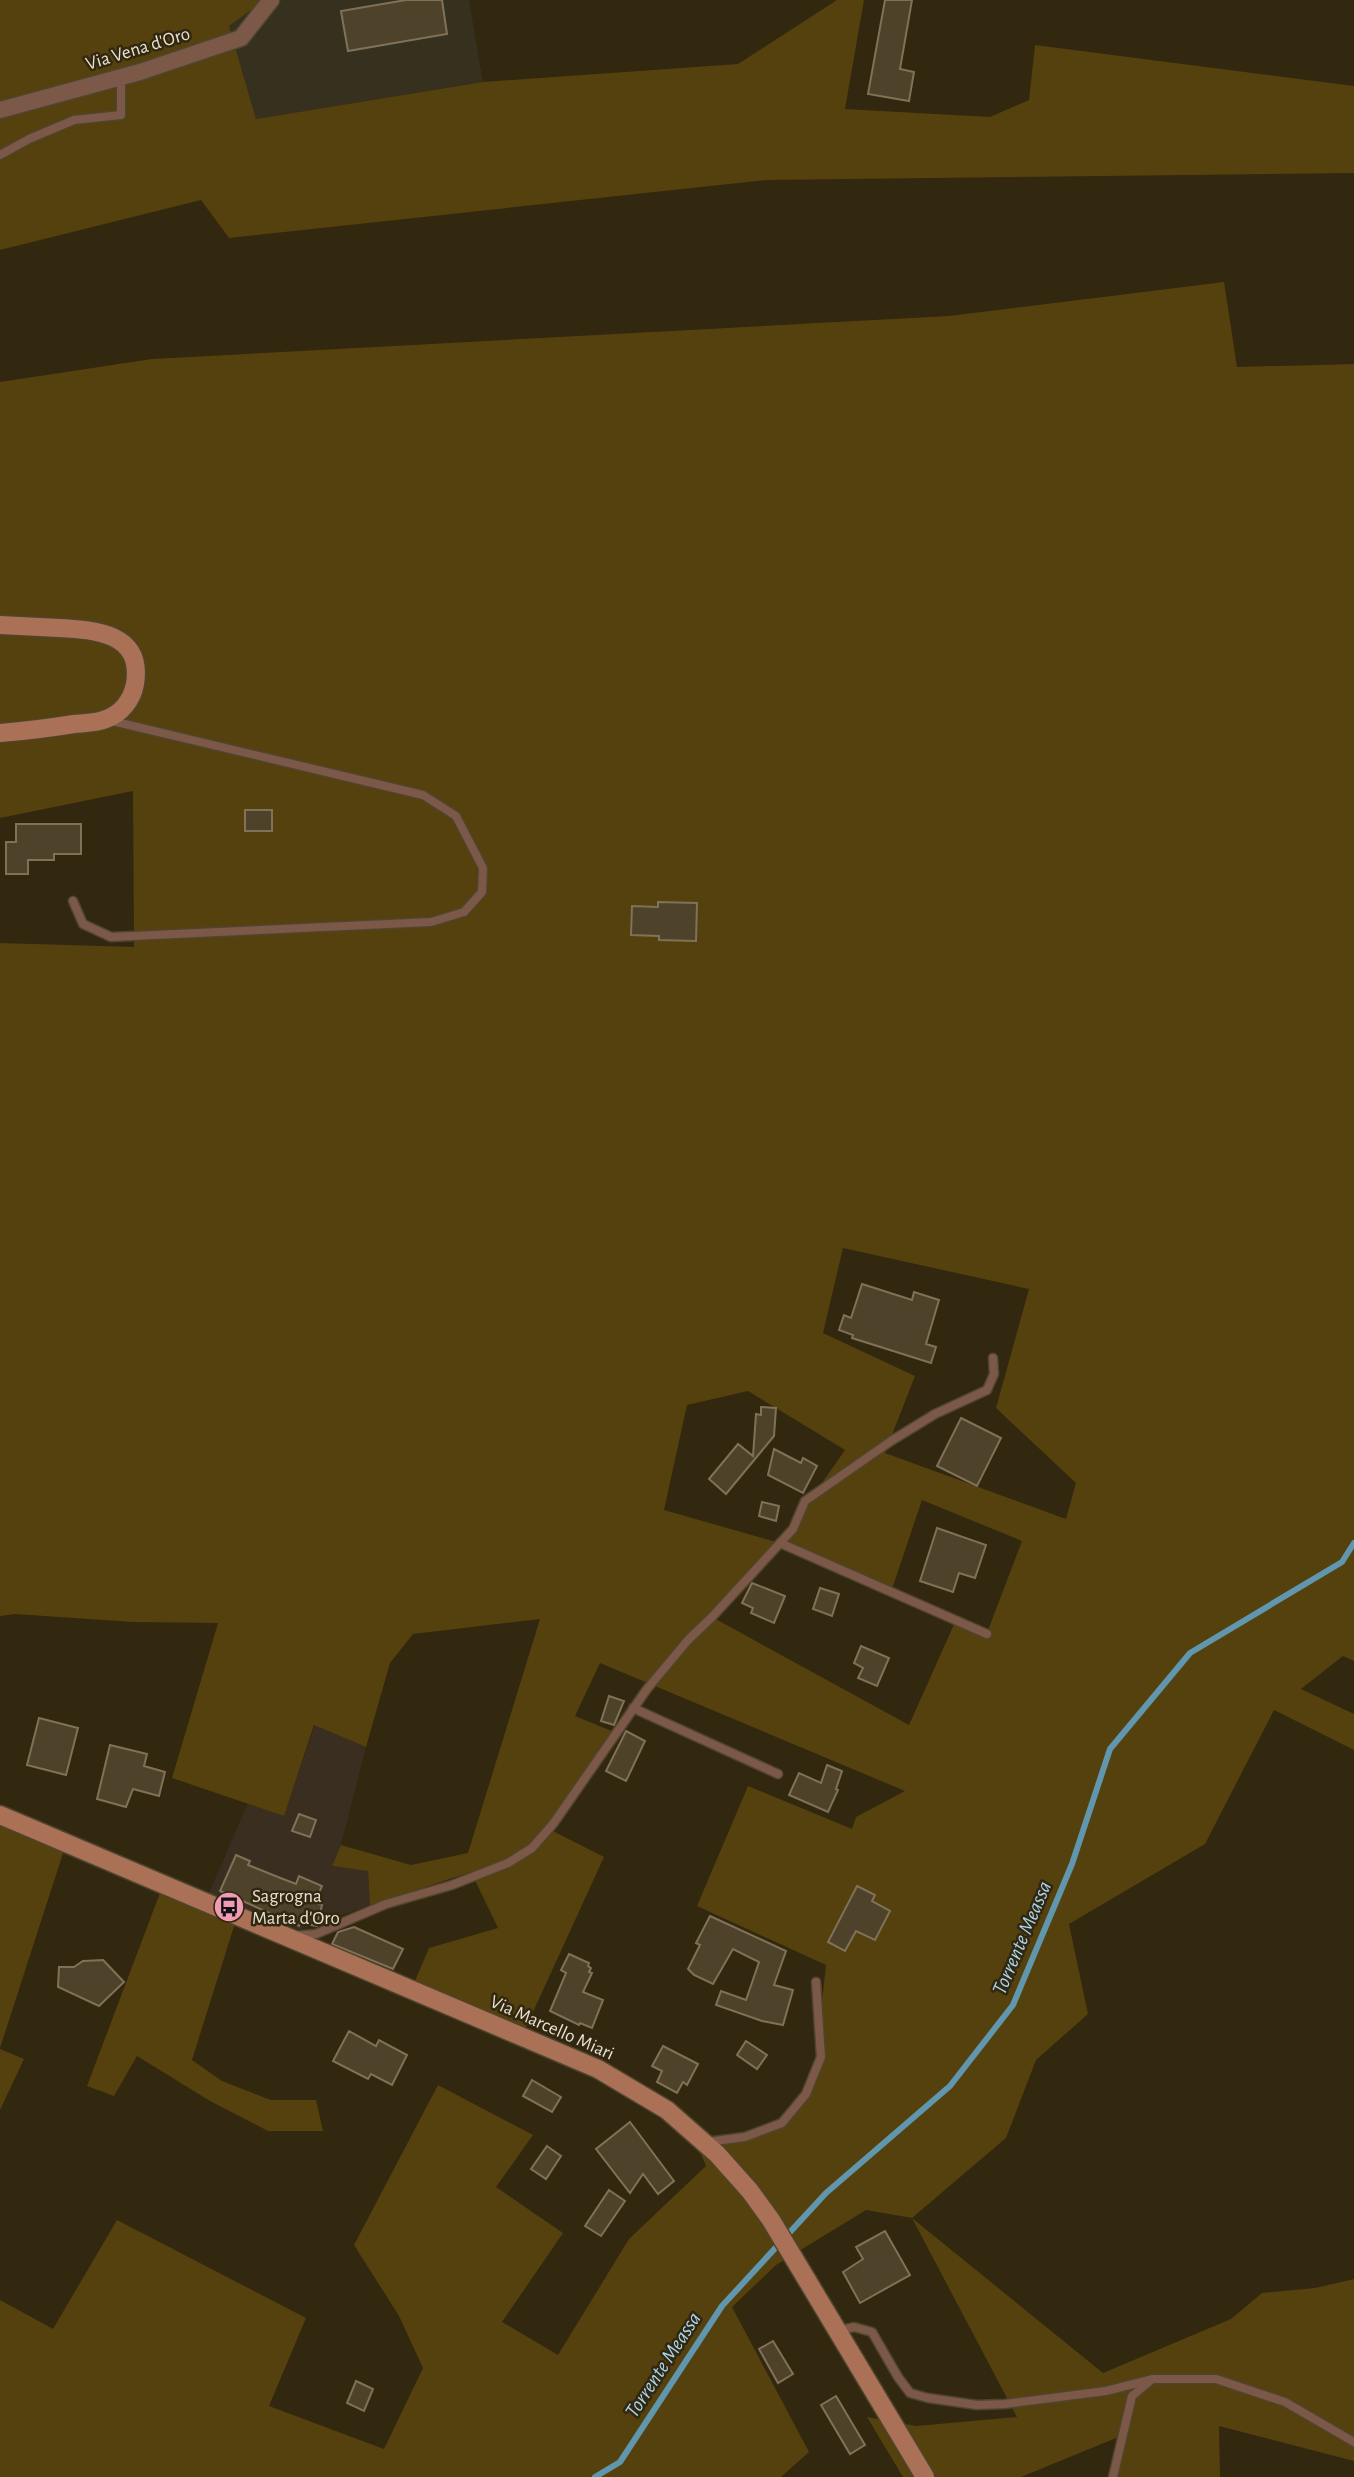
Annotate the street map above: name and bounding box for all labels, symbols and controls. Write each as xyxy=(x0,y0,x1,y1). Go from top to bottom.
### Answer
street label: Via Vena d'Oro xyxy=(84,24,192,74)
water label: Torrente Meassa xyxy=(989,1878,1055,1998)
place label: Sagrogna Marta d'Oro xyxy=(252,1887,340,1928)
bus stop icon: Sagrogna Marta d'Oro xyxy=(212,1890,246,1924)
street label: Via Marcello Miari xyxy=(487,1992,617,2064)
water label: Torrente Meassa xyxy=(621,2308,705,2422)

